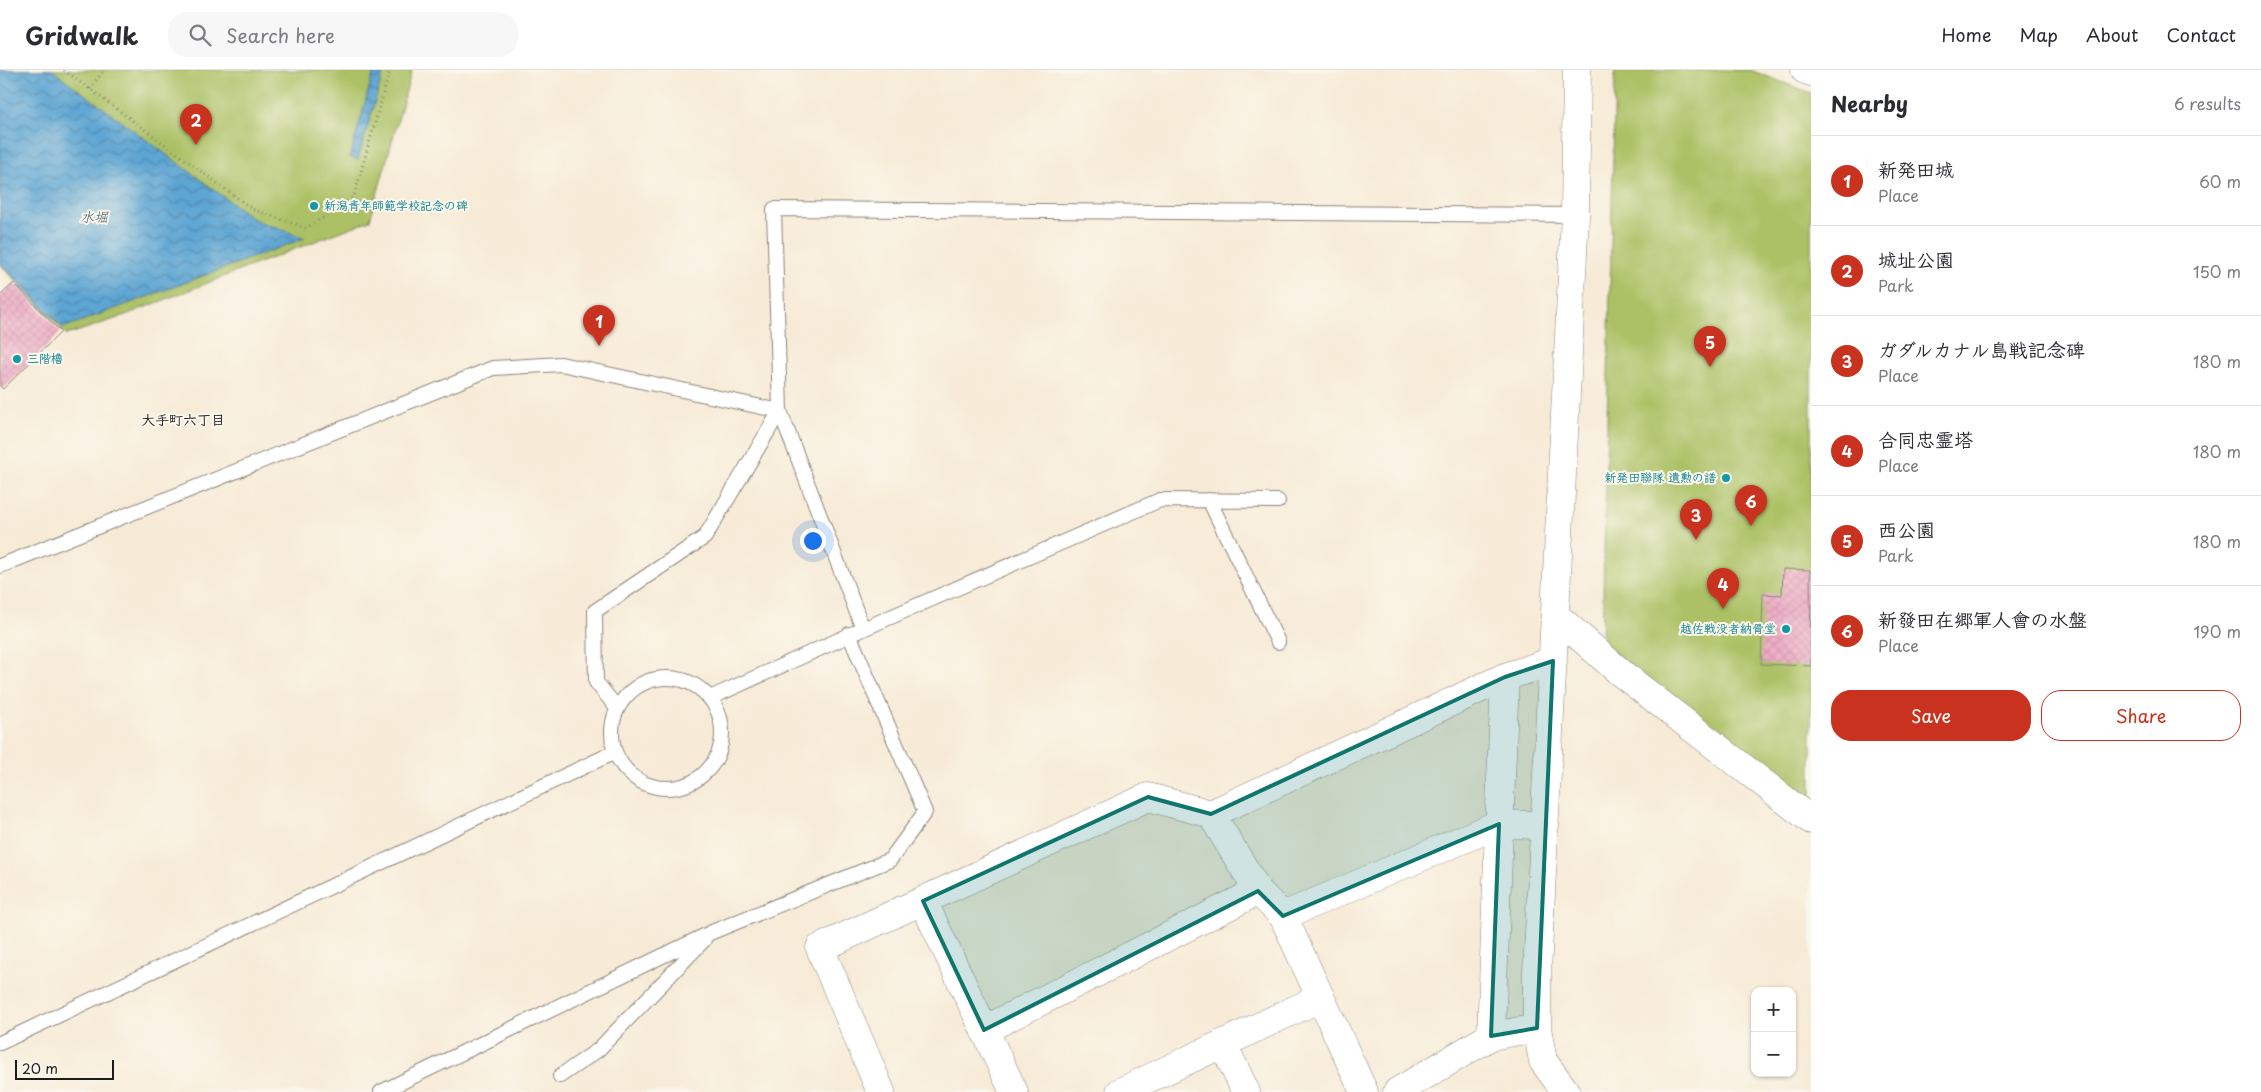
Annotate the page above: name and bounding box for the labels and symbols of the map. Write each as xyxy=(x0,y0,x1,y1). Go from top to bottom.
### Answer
pin: 2 xyxy=(180,104,212,145)
place label: 新潟青年師範学校記念の碑 xyxy=(324,196,468,214)
marker: 新潟青年師範学校記念の碑 xyxy=(308,200,320,212)
water label: 水堀 xyxy=(80,206,109,227)
pin: 1 xyxy=(583,305,615,346)
pin: 5 xyxy=(1694,326,1726,367)
place label: 三階櫓 xyxy=(27,349,63,367)
marker: 三階櫓 xyxy=(11,353,23,365)
district label: 大手町六丁目 xyxy=(141,409,225,430)
place label: 新発田聯隊 遺勲の譜 xyxy=(1604,468,1716,486)
marker: 新発田聯隊 遺勲の譜 xyxy=(1720,472,1732,484)
pin: 6 xyxy=(1735,485,1767,526)
pin: 3 xyxy=(1680,499,1712,540)
your location xyxy=(800,528,826,554)
pin: 4 xyxy=(1707,568,1739,609)
place label: 越佐戦没者納骨堂 xyxy=(1680,619,1776,637)
marker: 越佐戦没者納骨堂 xyxy=(1780,623,1792,635)
scale bar xyxy=(15,1057,114,1080)

